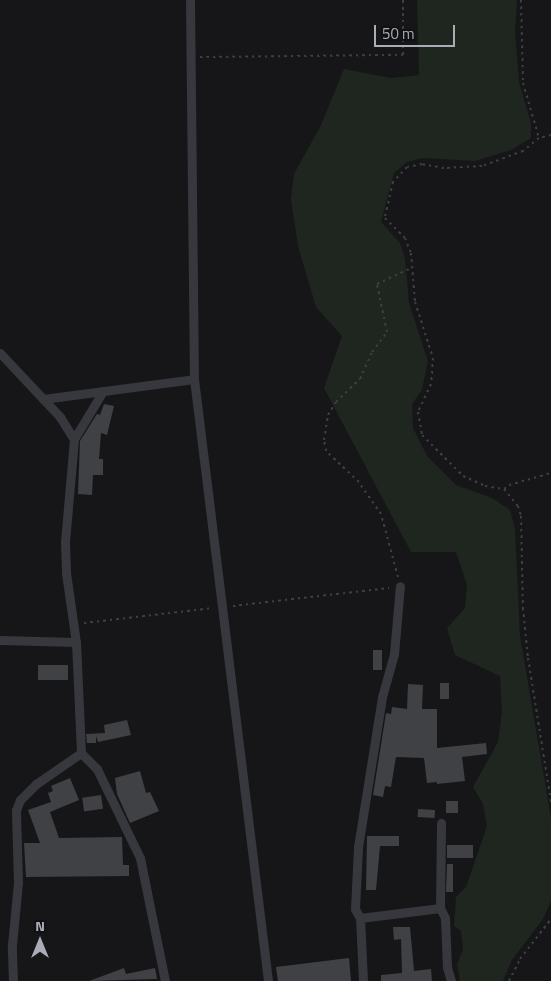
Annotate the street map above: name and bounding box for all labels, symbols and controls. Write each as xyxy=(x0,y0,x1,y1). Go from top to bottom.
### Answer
scale bar xyxy=(376,15,457,47)
text: 50 m xyxy=(382,22,415,45)
text: N xyxy=(35,915,45,936)
north arrow xyxy=(15,916,65,966)

